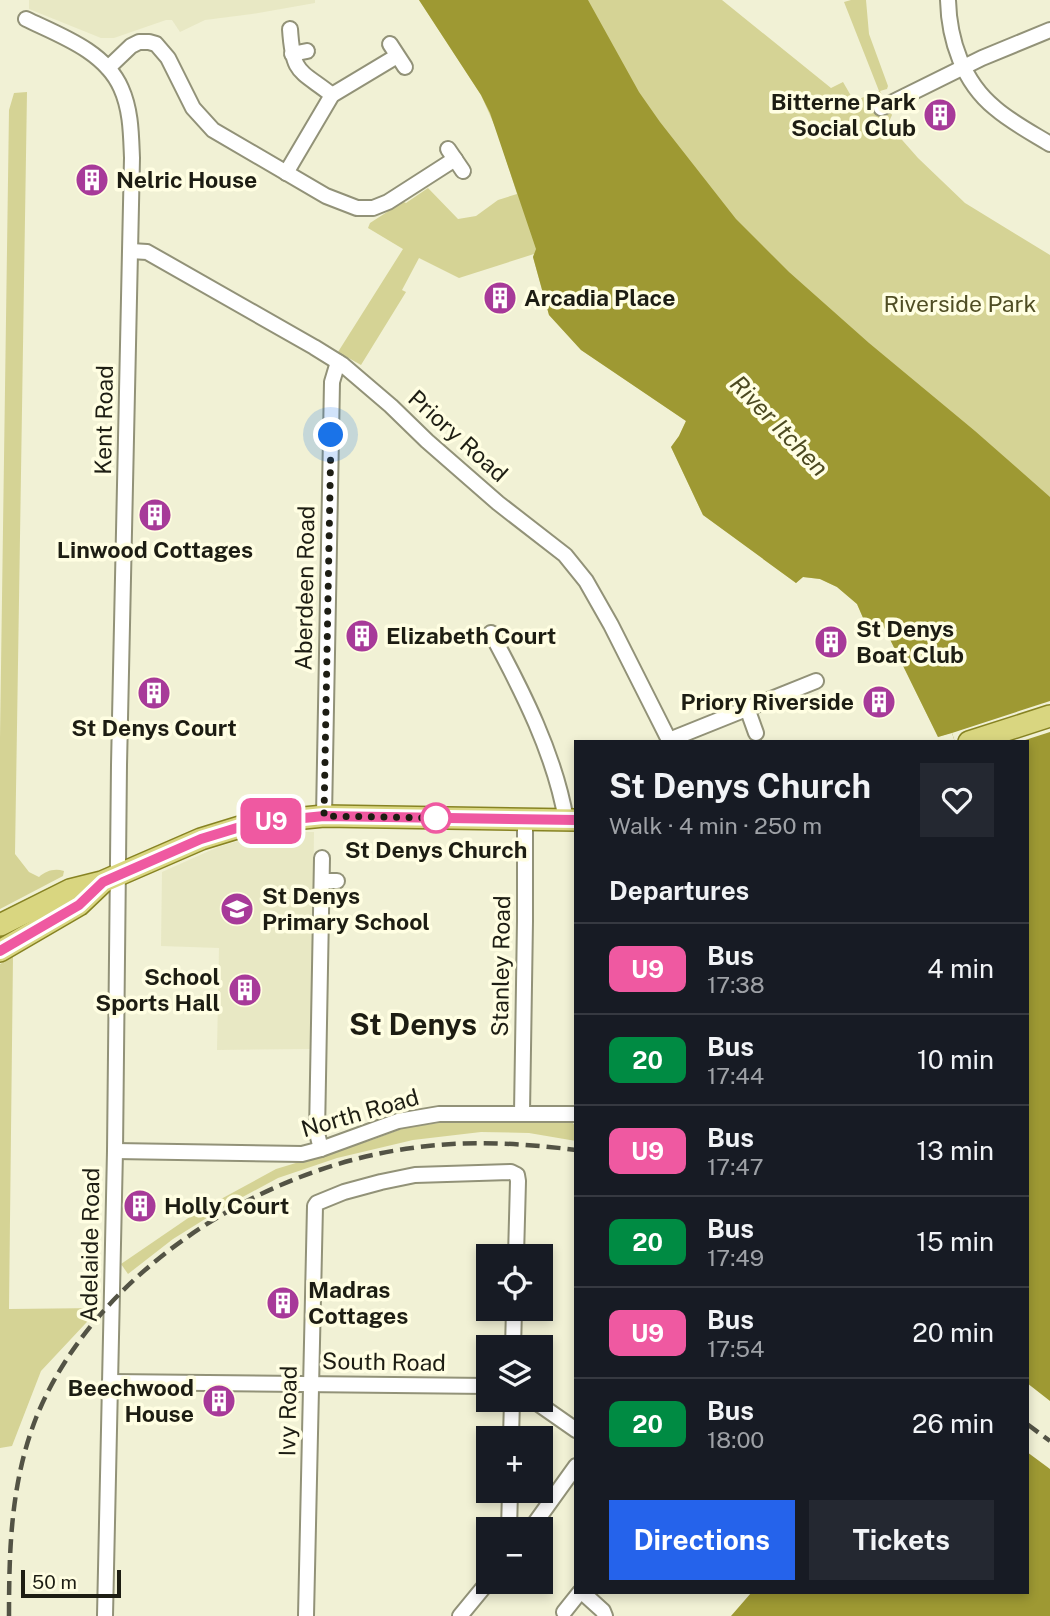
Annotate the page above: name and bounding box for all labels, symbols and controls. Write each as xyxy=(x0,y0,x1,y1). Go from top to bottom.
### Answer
place label: Bitterne Park Social Club xyxy=(771,88,916,141)
building icon: Bitterne Park Social Club xyxy=(921,96,959,134)
building icon: Nelric House xyxy=(73,161,111,199)
place label: Nelric House xyxy=(116,166,257,193)
building icon: Arcadia Place xyxy=(481,279,519,317)
place label: Arcadia Place xyxy=(524,284,675,311)
park label: Riverside Park xyxy=(884,290,1037,317)
street label: Kent Road xyxy=(89,365,118,475)
water label: River Itchen xyxy=(725,369,834,481)
street label: Priory Road xyxy=(403,384,513,487)
your location xyxy=(313,417,348,452)
building icon: Linwood Cottages xyxy=(136,496,174,534)
street label: Aberdeen Road xyxy=(290,505,319,671)
place label: Linwood Cottages xyxy=(57,536,253,563)
place label: St Denys Boat Club xyxy=(856,615,964,668)
building icon: Elizabeth Court xyxy=(343,617,381,655)
place label: Elizabeth Court xyxy=(386,622,556,649)
building icon: St Denys Boat Club xyxy=(812,623,850,661)
building icon: St Denys Court xyxy=(135,674,173,712)
building icon: Priory Riverside xyxy=(860,683,898,721)
place label: Priory Riverside xyxy=(681,688,854,715)
place label: St Denys Court xyxy=(71,714,237,741)
button: heart xyxy=(920,763,994,837)
text: St Denys Church xyxy=(609,767,871,805)
line badge: U9 xyxy=(240,798,302,844)
marker: St Denys Church xyxy=(421,803,451,833)
text: U9 xyxy=(254,807,288,835)
text: Walk · 4 min · 250 m xyxy=(609,812,822,839)
place label: St Denys Church xyxy=(345,836,527,863)
text: Departures xyxy=(609,875,749,906)
place label: St Denys Primary School xyxy=(262,882,430,935)
school or university icon: St Denys Primary School xyxy=(218,890,256,928)
street label: Stanley Road xyxy=(486,895,515,1037)
text: Bus xyxy=(707,940,754,971)
text: 4 min xyxy=(927,953,994,984)
text: U9 xyxy=(631,955,664,983)
place label: School Sports Hall xyxy=(95,963,220,1016)
building icon: School Sports Hall xyxy=(226,971,264,1009)
text: 17:38 xyxy=(707,971,765,998)
district label: St Denys xyxy=(349,1006,477,1042)
text: Bus xyxy=(707,1031,754,1062)
text: 10 min xyxy=(917,1044,994,1075)
text: 20 xyxy=(632,1046,663,1074)
text: 17:44 xyxy=(707,1062,764,1089)
street label: North Road xyxy=(298,1083,422,1142)
text: Bus xyxy=(707,1122,754,1153)
text: 13 min xyxy=(917,1135,994,1166)
text: U9 xyxy=(631,1137,664,1165)
text: 17:47 xyxy=(707,1153,763,1180)
street label: Adelaide Road xyxy=(75,1167,104,1323)
building icon: Holly Court xyxy=(121,1187,159,1225)
place label: Holly Court xyxy=(164,1192,289,1219)
text: Bus xyxy=(707,1213,754,1244)
text: 15 min xyxy=(916,1226,994,1257)
text: 20 xyxy=(632,1228,663,1256)
map controls xyxy=(476,1244,553,1594)
button: locate xyxy=(476,1244,553,1321)
text: 17:49 xyxy=(707,1244,764,1271)
place label: Madras Cottages xyxy=(308,1276,408,1329)
building icon: Madras Cottages xyxy=(264,1284,302,1322)
text: Bus xyxy=(707,1304,754,1335)
text: 20 min xyxy=(912,1317,994,1348)
text: U9 xyxy=(631,1319,664,1347)
button: layers xyxy=(476,1335,553,1412)
text: 17:54 xyxy=(707,1335,765,1362)
street label: South Road xyxy=(322,1347,446,1376)
street label: Ivy Road xyxy=(273,1365,302,1457)
place label: Beechwood House xyxy=(68,1374,194,1427)
building icon: Beechwood House xyxy=(200,1382,238,1420)
text: Bus xyxy=(707,1395,754,1426)
text: 26 min xyxy=(912,1408,994,1439)
text: 20 xyxy=(632,1410,663,1438)
button: + xyxy=(476,1426,553,1503)
text: 18:00 xyxy=(707,1426,764,1453)
button: Directions xyxy=(609,1500,795,1580)
button: Tickets xyxy=(809,1500,994,1580)
button: − xyxy=(476,1517,553,1594)
scale bar xyxy=(21,1567,121,1599)
text: 50 m xyxy=(32,1571,77,1593)

